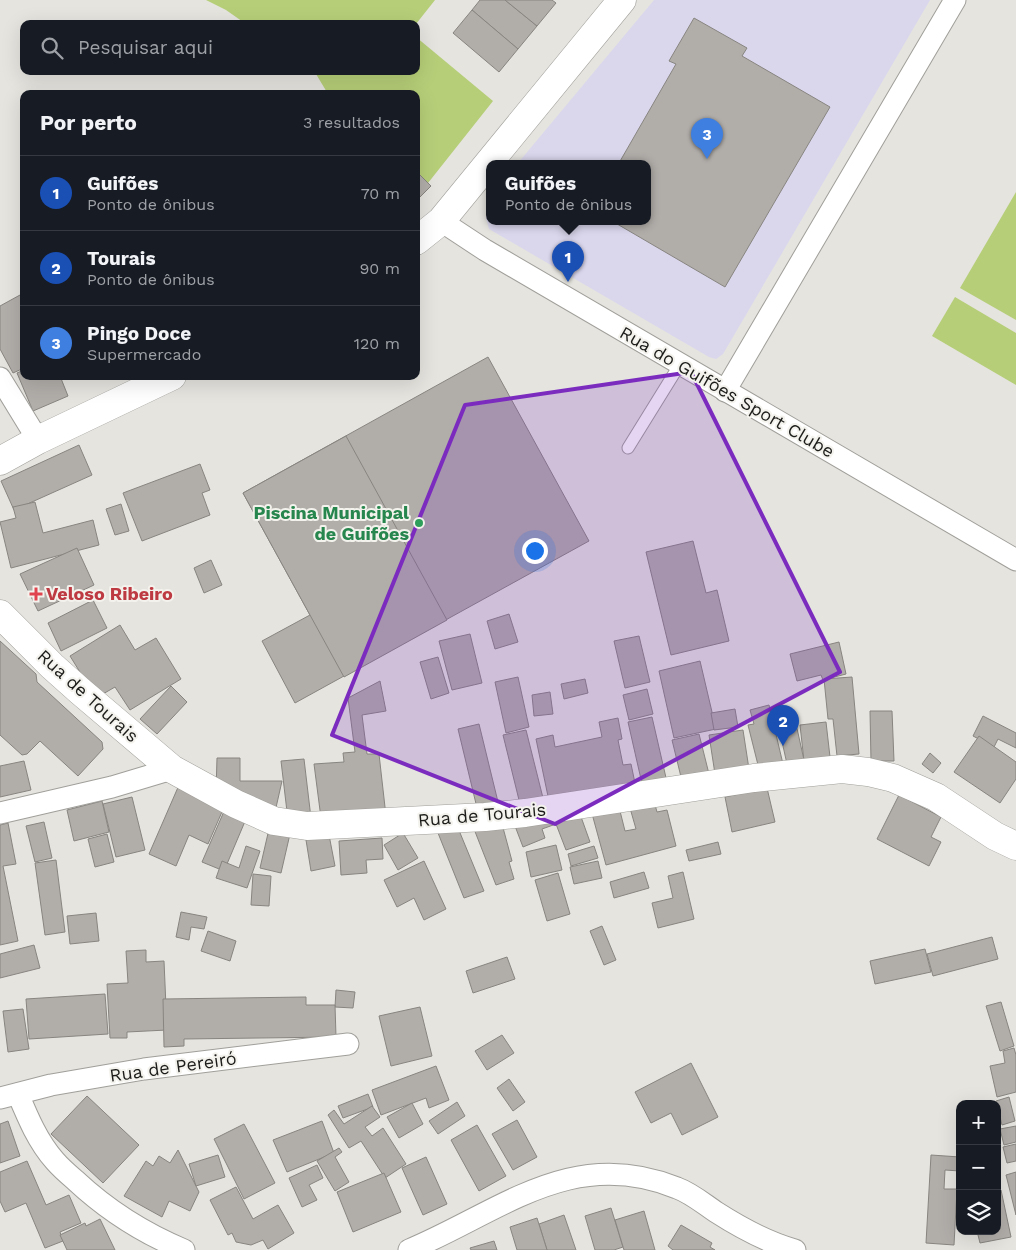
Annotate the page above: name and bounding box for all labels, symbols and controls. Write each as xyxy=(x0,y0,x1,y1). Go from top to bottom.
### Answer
search box xyxy=(20,20,420,75)
icon: search xyxy=(38,34,66,62)
text: Pesquisar aqui xyxy=(78,36,213,59)
text: Por perto xyxy=(40,110,137,135)
text: 3 resultados xyxy=(303,113,400,132)
pin: 3 xyxy=(691,118,723,159)
popup xyxy=(486,160,651,225)
text: Guifões xyxy=(87,172,158,195)
text: Guifões xyxy=(505,172,576,195)
text: 1 xyxy=(53,184,59,203)
text: 70 m xyxy=(361,184,400,203)
text: Ponto de ônibus xyxy=(87,195,215,214)
text: Ponto de ônibus xyxy=(505,195,632,214)
pin: 1 xyxy=(552,241,584,282)
text: Tourais xyxy=(87,247,156,270)
text: 2 xyxy=(51,259,61,278)
text: 90 m xyxy=(359,259,400,278)
text: Ponto de ônibus xyxy=(87,270,215,289)
street label: Rua do Guifões Sport Clube xyxy=(616,321,838,462)
text: Pingo Doce xyxy=(87,322,191,345)
text: 3 xyxy=(51,334,61,353)
text: 120 m xyxy=(354,334,400,353)
text: Supermercado xyxy=(87,345,201,364)
place label: Piscina Municipal de Guifões xyxy=(253,502,409,544)
marker: Piscina Municipal de Guifões xyxy=(413,517,425,529)
your location xyxy=(522,538,548,564)
place label: Veloso Ribeiro xyxy=(46,583,173,604)
marker: Veloso Ribeiro xyxy=(30,588,42,600)
street label: Rua de Tourais xyxy=(34,645,143,746)
pin: 2 xyxy=(767,705,799,746)
street label: Rua de Tourais xyxy=(417,798,547,831)
street label: Rua de Pereiró xyxy=(108,1047,238,1086)
map controls xyxy=(956,1100,1001,1235)
button: + xyxy=(956,1100,1001,1145)
button: − xyxy=(956,1145,1001,1190)
button: layers xyxy=(956,1190,1001,1235)

